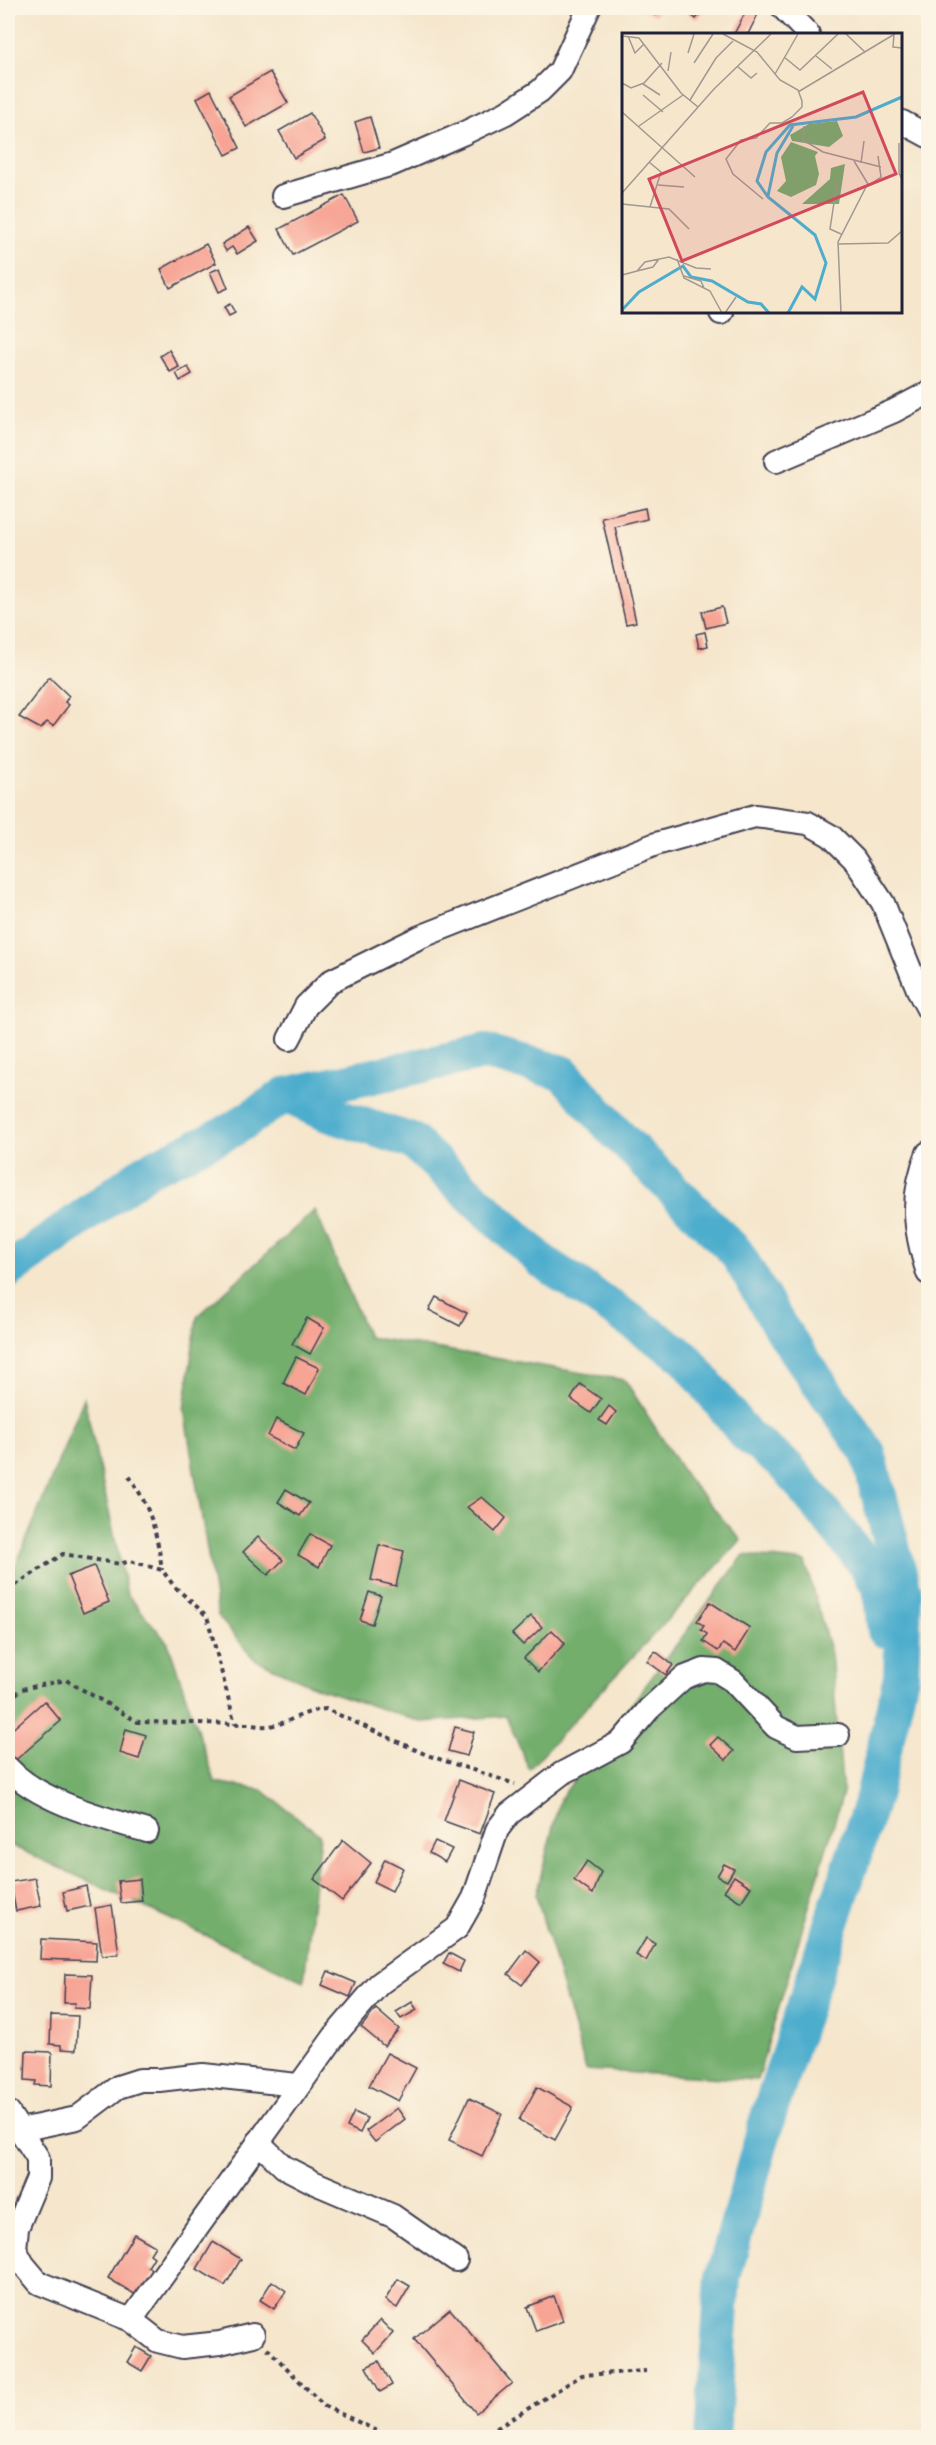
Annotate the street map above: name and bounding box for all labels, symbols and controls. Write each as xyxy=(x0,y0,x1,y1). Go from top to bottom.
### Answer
inset map xyxy=(622,33,903,314)

